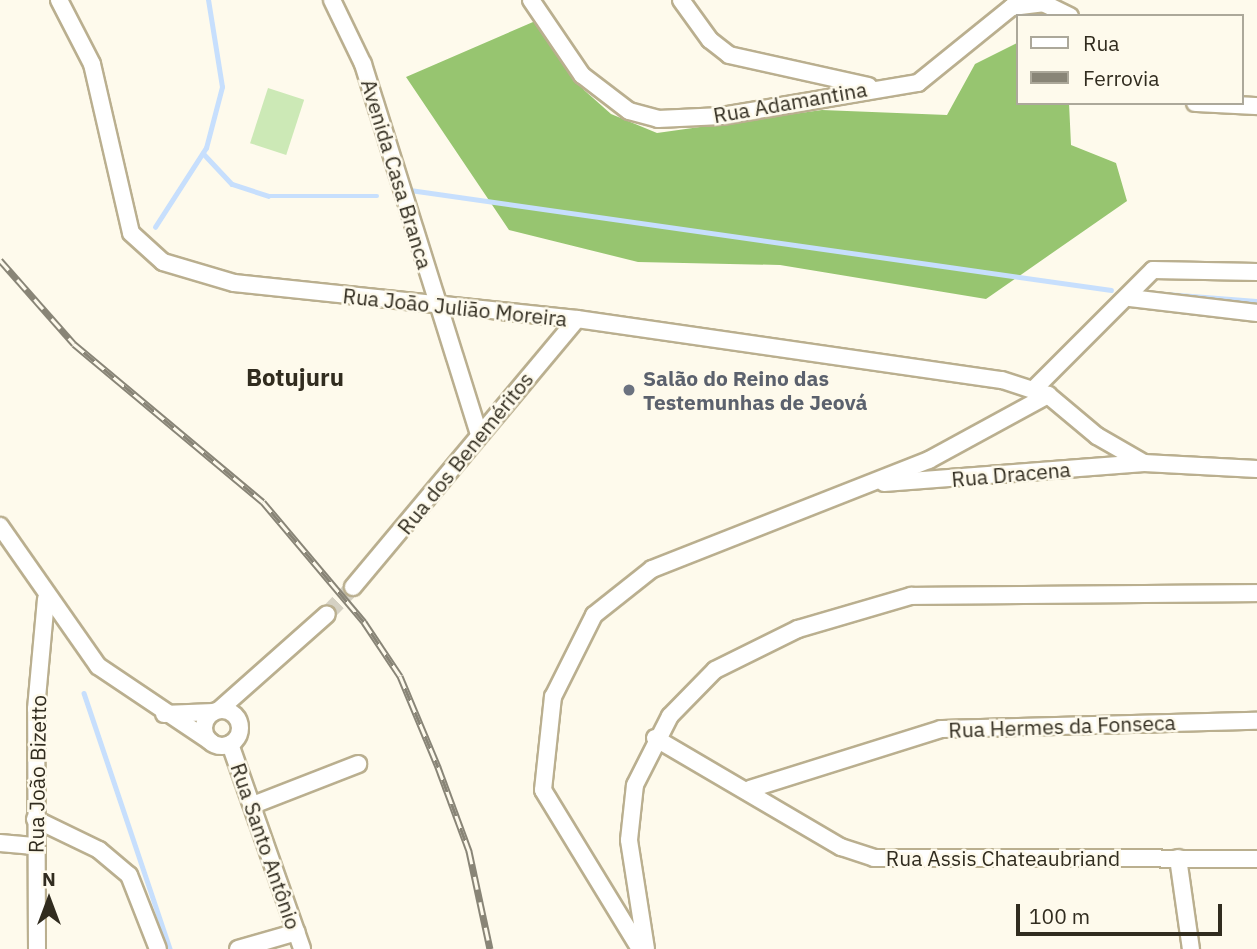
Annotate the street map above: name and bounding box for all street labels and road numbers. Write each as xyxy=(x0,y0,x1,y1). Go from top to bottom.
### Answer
street label: Avenida Casa Branca xyxy=(356,76,438,272)
street label: Rua Adamantina xyxy=(711,76,869,128)
street label: Rua João Julião Moreira xyxy=(342,283,568,331)
street label: Rua dos Beneméritos xyxy=(392,367,538,539)
street label: Rua Dracena xyxy=(950,456,1072,492)
street label: Rua João Bizetto xyxy=(23,695,51,853)
street label: Rua Hermes da Fonseca xyxy=(948,709,1176,743)
street label: Rua Santo Antônio xyxy=(226,760,306,932)
street label: Rua Assis Chateaubriand xyxy=(886,845,1120,871)

